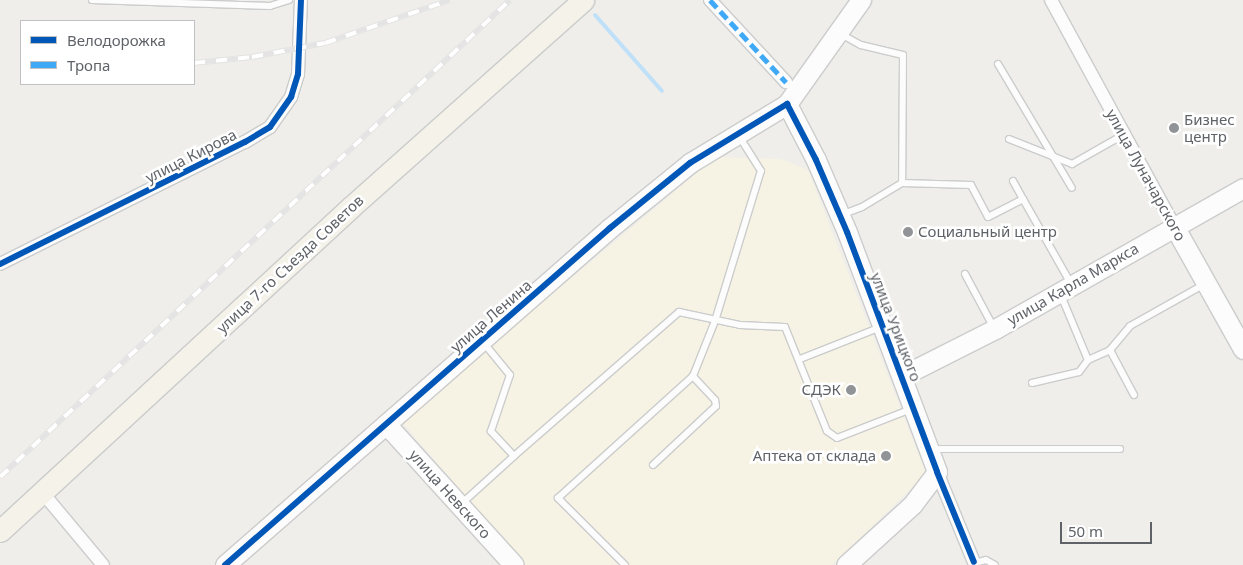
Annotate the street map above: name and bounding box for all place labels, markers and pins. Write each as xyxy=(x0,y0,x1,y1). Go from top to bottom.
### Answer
place label: Бизнес центр xyxy=(1184,110,1235,145)
marker: Бизнес центр xyxy=(1168,122,1180,134)
place label: Социальный центр xyxy=(918,223,1057,241)
marker: Социальный центр xyxy=(902,226,914,238)
place label: СДЭК xyxy=(801,381,841,399)
marker: СДЭК xyxy=(845,384,857,396)
place label: Аптека от склада xyxy=(753,447,876,465)
marker: Аптека от склада xyxy=(880,450,892,462)

